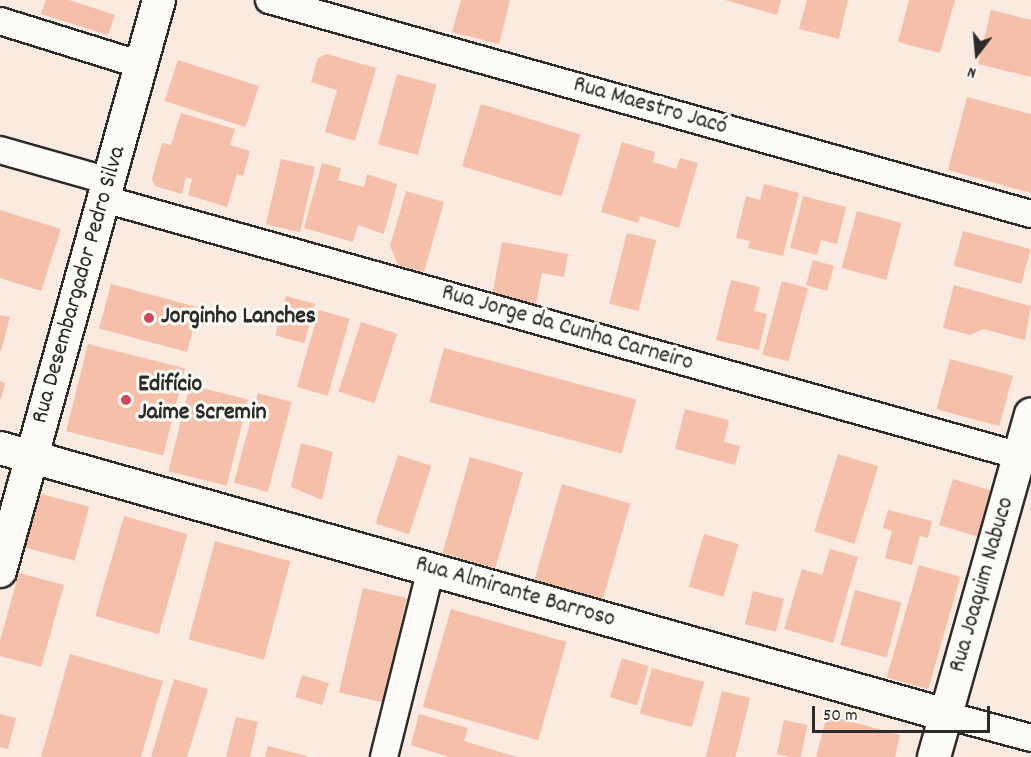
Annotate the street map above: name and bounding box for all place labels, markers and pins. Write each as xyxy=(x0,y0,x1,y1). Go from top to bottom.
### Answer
place label: Jorginho Lanches xyxy=(161,304,316,332)
marker: Jorginho Lanches xyxy=(142,311,156,325)
place label: Edifício Jaime Scremin xyxy=(138,372,267,428)
marker: Edifício Jaime Scremin xyxy=(119,393,133,407)

